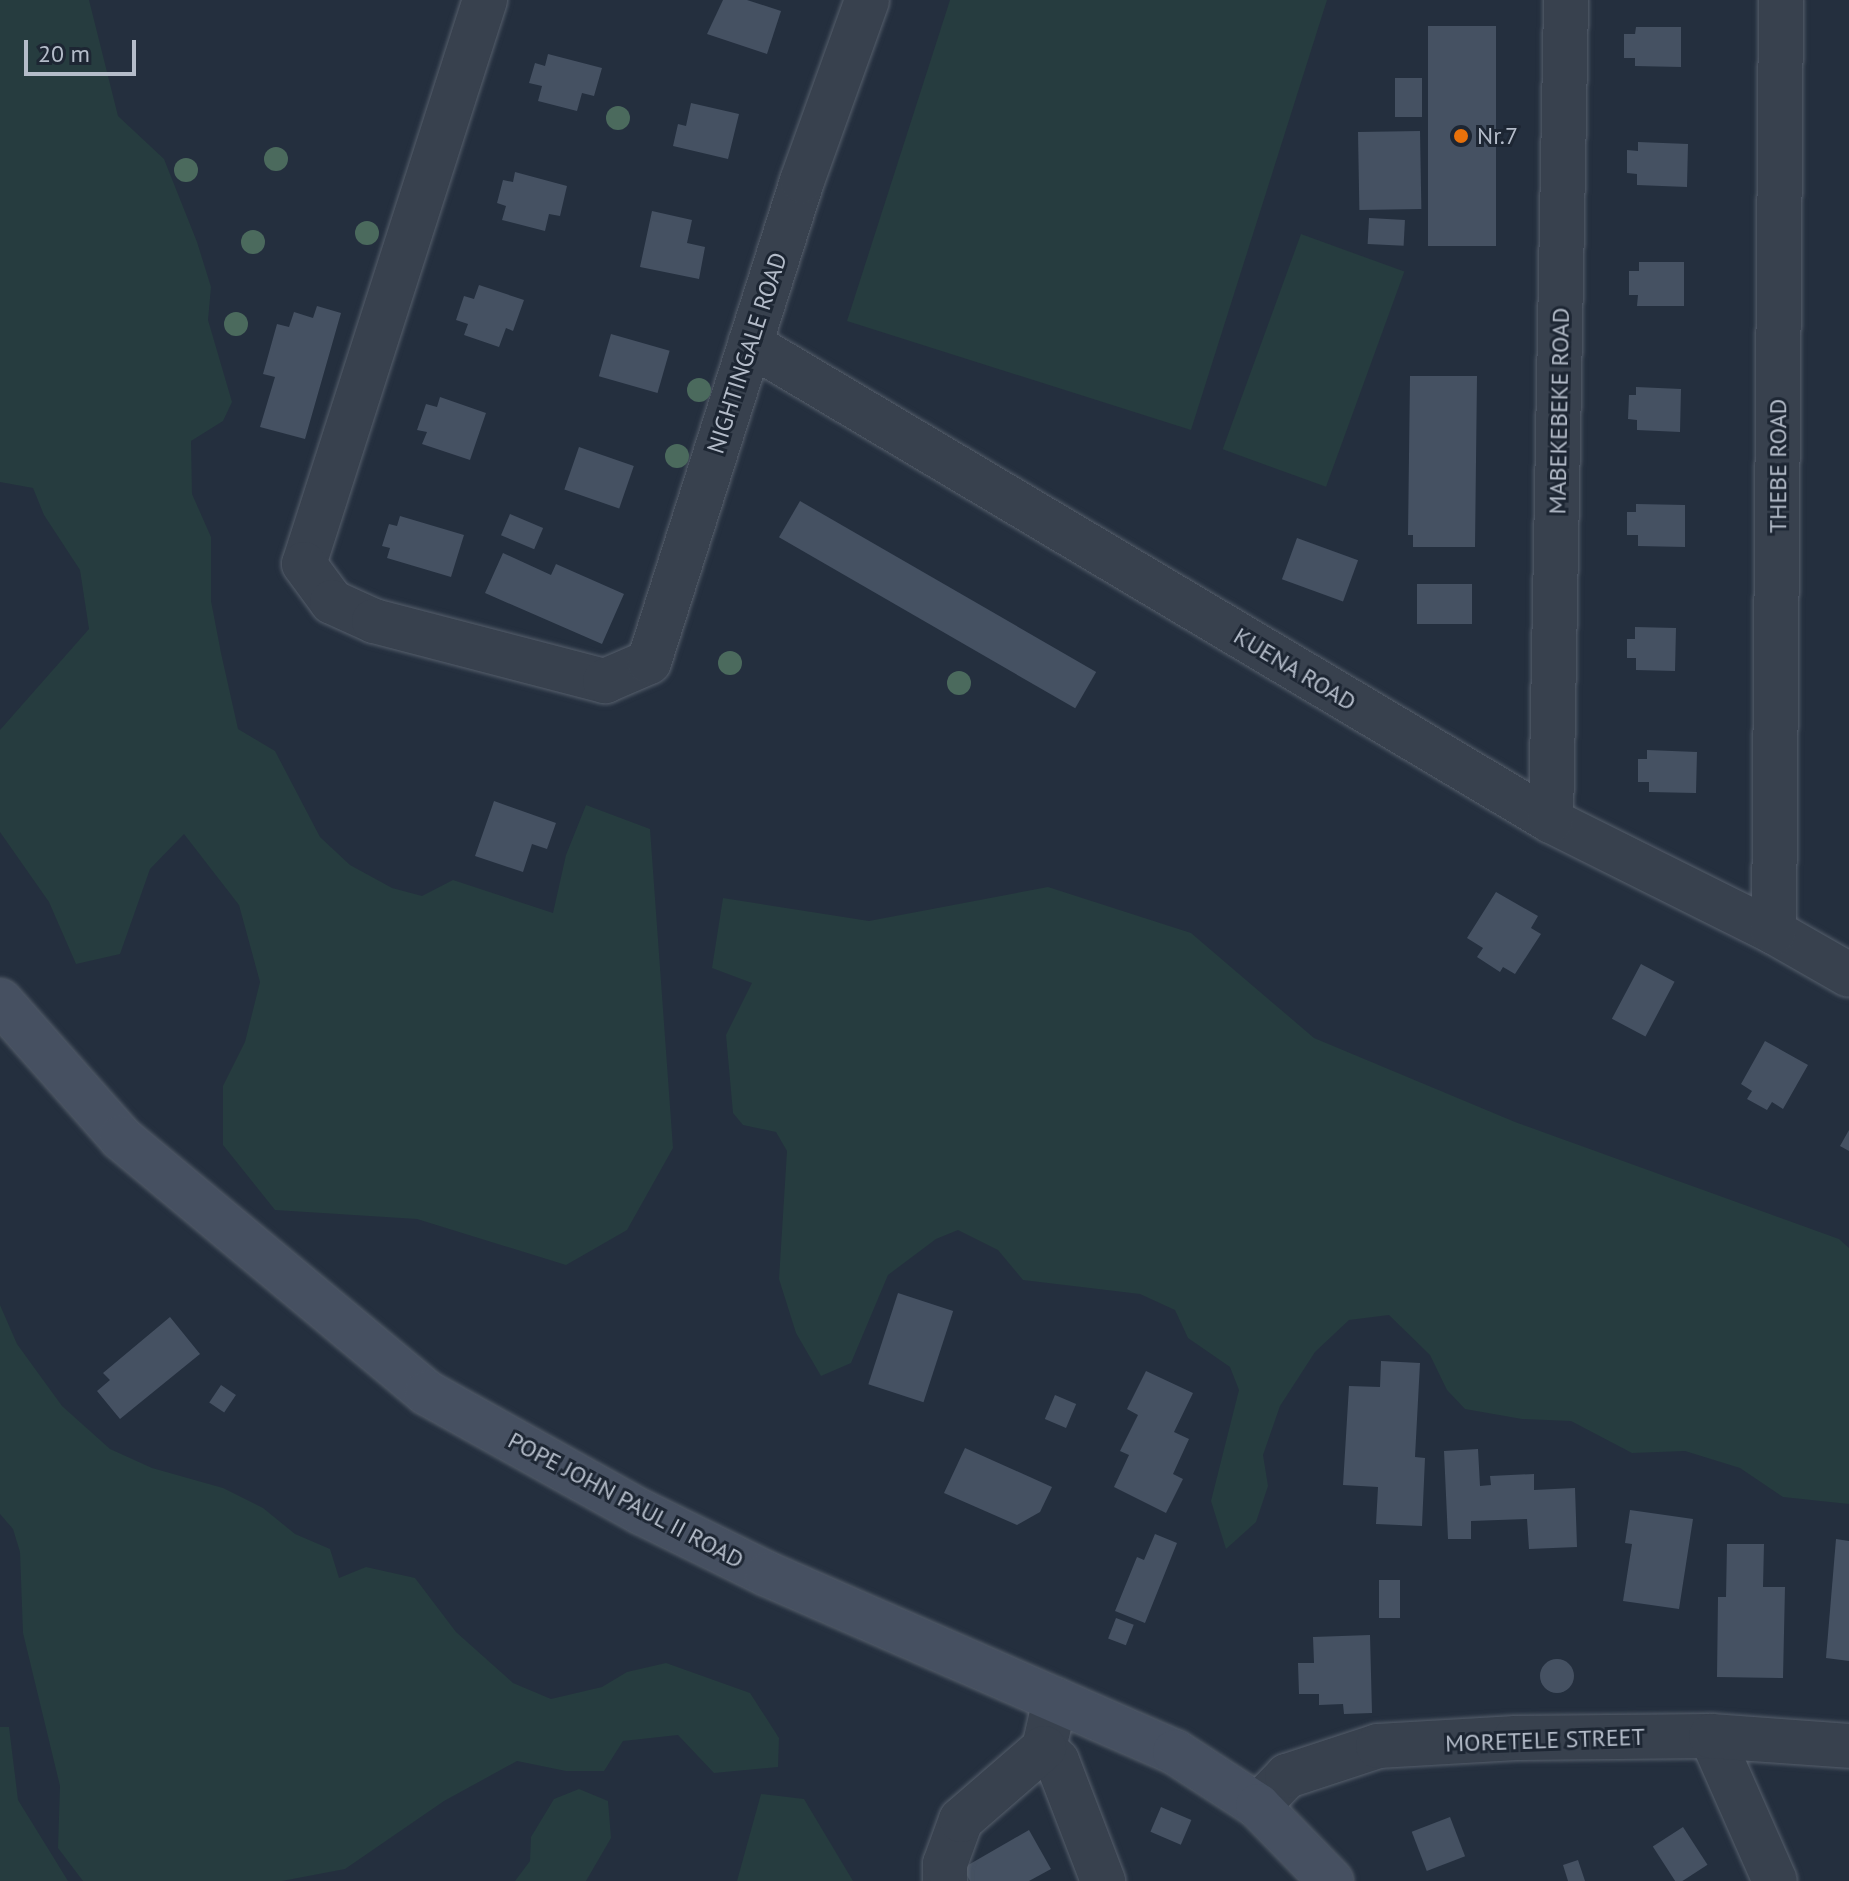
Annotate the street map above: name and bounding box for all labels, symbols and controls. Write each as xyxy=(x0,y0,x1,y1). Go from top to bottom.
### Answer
scale bar xyxy=(28,24,140,74)
text: 20 m xyxy=(38,38,90,69)
place label: Nr.7 xyxy=(1477,122,1518,150)
marker: Nr.7 xyxy=(1452,127,1470,145)
street label: NIGHTINGALE ROAD xyxy=(701,249,793,457)
street label: MABEKEBEKE ROAD xyxy=(1543,307,1575,515)
street label: THEBE ROAD xyxy=(1764,399,1792,533)
street label: KUENA ROAD xyxy=(1228,621,1362,717)
street label: POPE JOHN PAUL II ROAD xyxy=(503,1425,749,1575)
street label: MORETELE STREET xyxy=(1445,1722,1645,1758)

